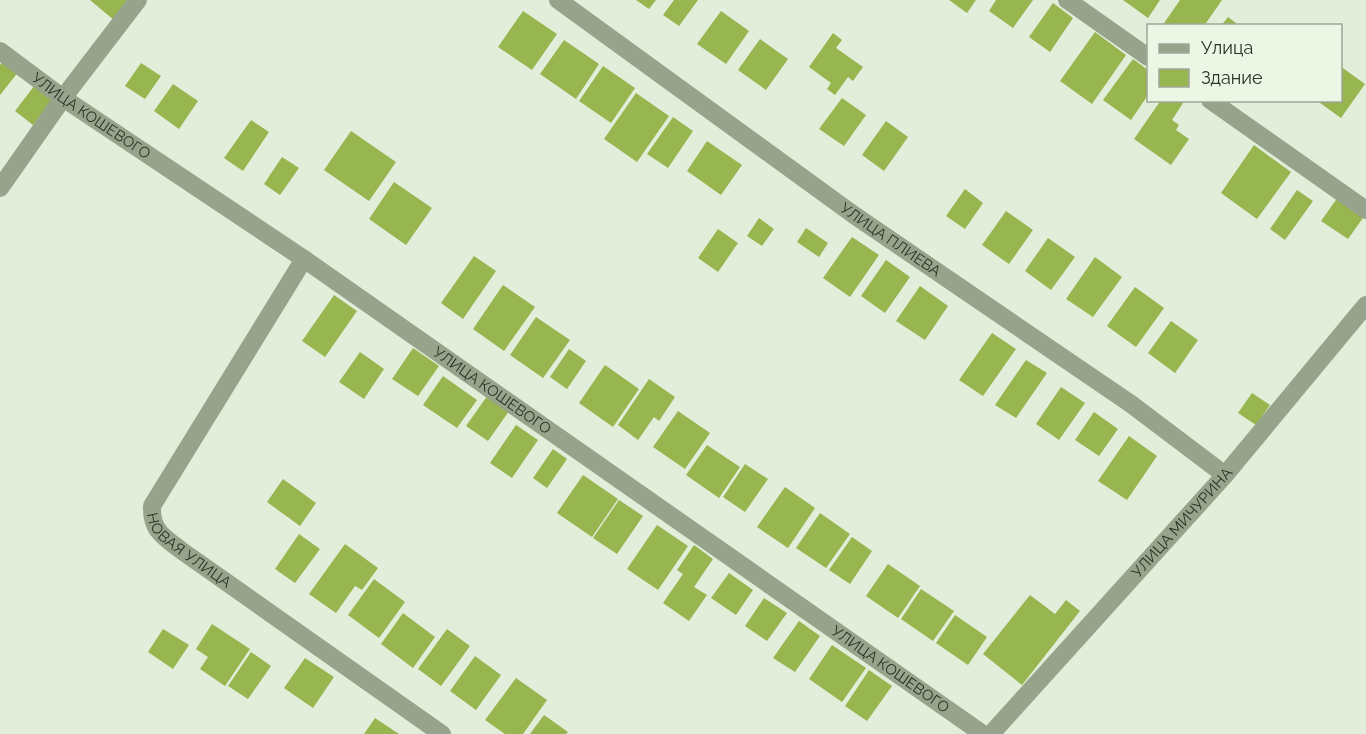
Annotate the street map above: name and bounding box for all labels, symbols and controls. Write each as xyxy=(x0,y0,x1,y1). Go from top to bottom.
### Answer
legend xyxy=(1147,24,1342,102)
text: Улица xyxy=(1201,37,1253,58)
text: Здание xyxy=(1201,67,1263,88)
street label: УЛИЦА КОШЕВОГО xyxy=(28,69,154,163)
street label: УЛИЦА ПЛИЕВА xyxy=(837,199,944,281)
street label: УЛИЦА КОШЕВОГО xyxy=(430,343,555,438)
street label: УЛИЦА МИЧУРИНА xyxy=(1128,464,1236,581)
street label: НОВАЯ УЛИЦА xyxy=(143,511,235,592)
street label: УЛИЦА КОШЕВОГО xyxy=(828,622,953,717)

